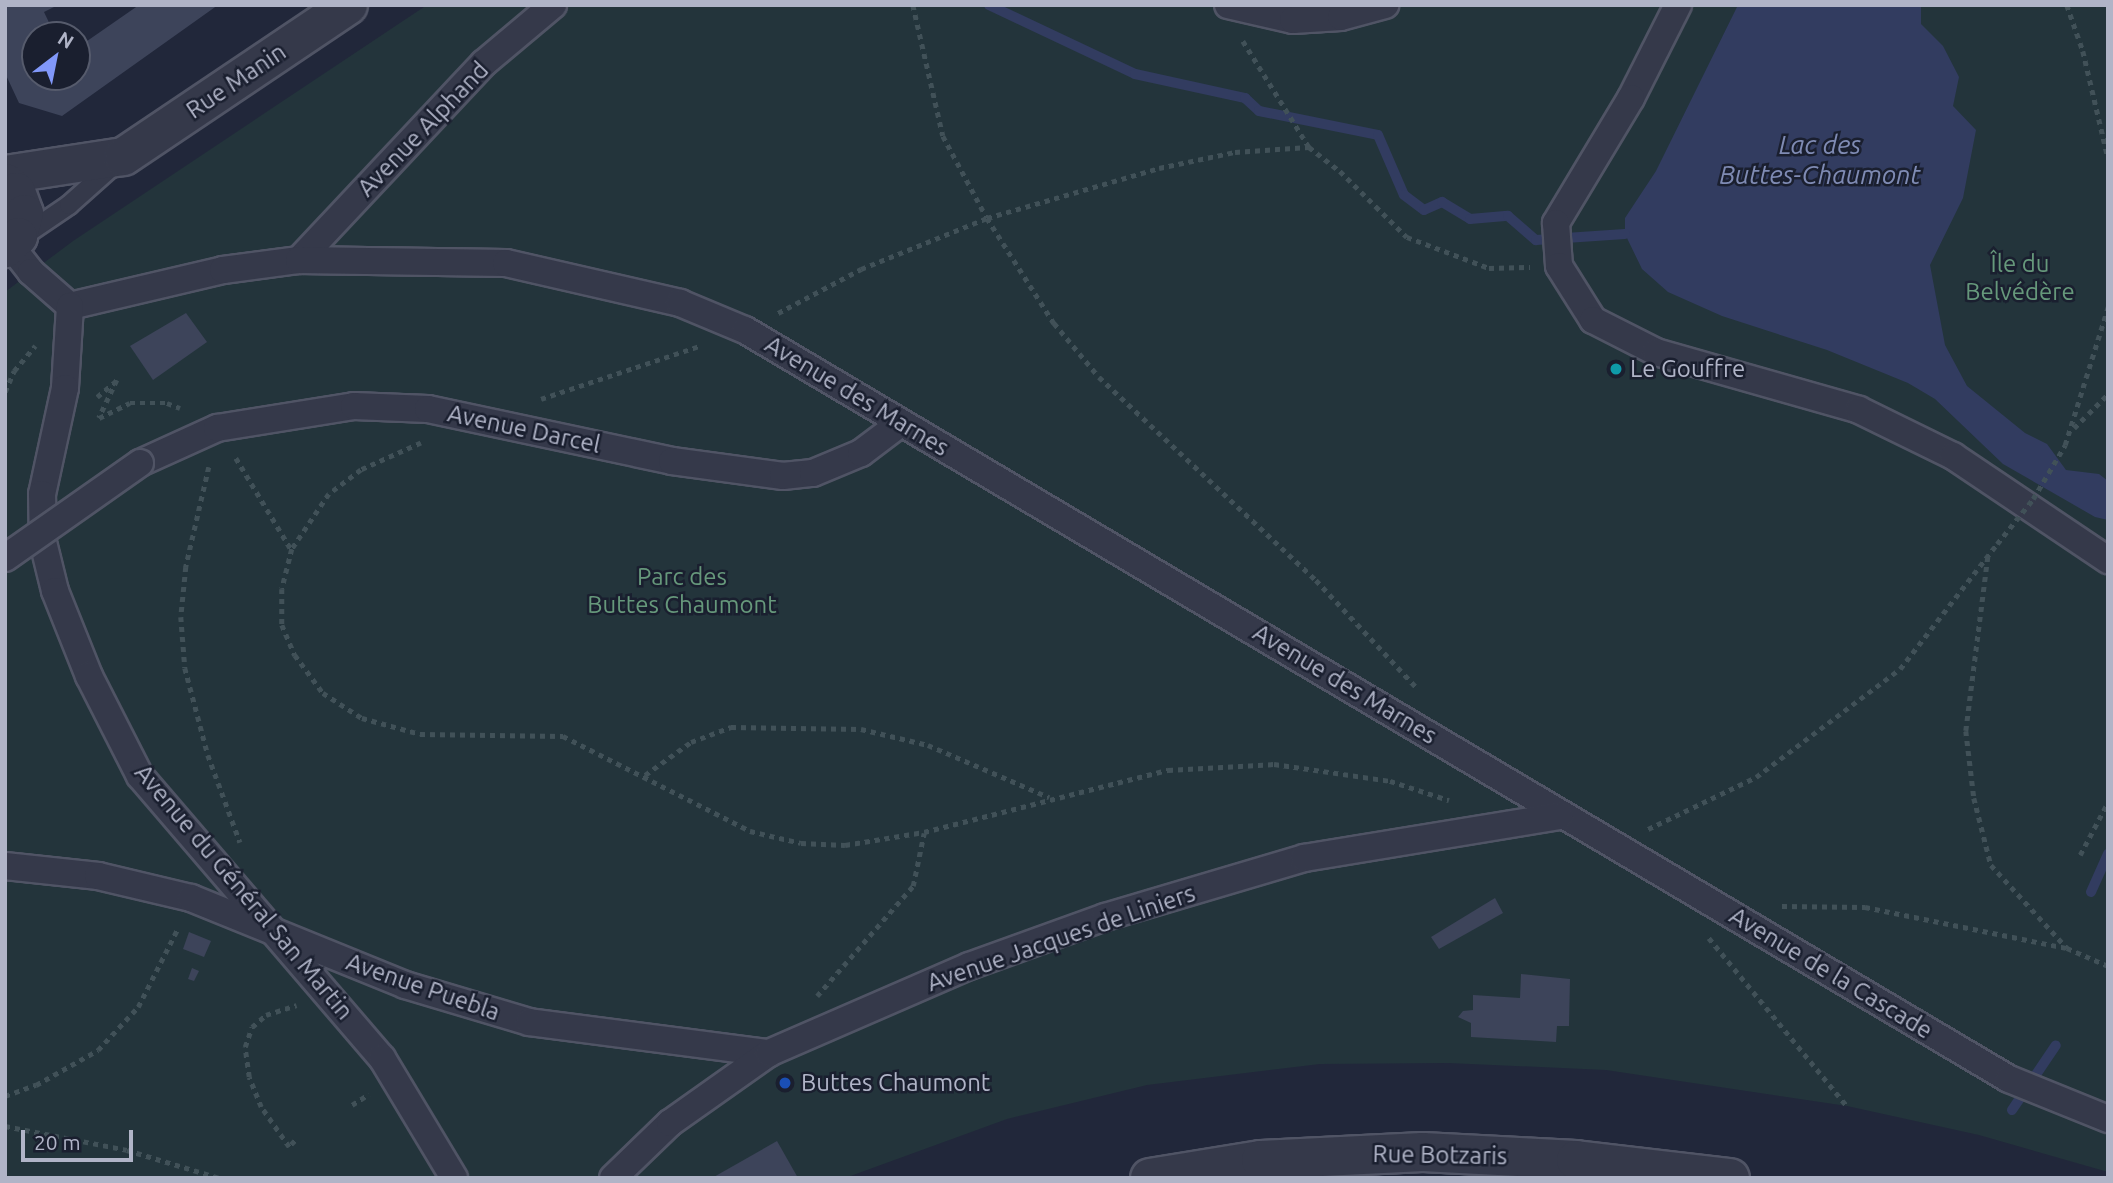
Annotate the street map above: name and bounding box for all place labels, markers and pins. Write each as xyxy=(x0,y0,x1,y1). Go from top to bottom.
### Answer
place label: Le Gouffre xyxy=(1630,355,1745,383)
marker: Le Gouffre xyxy=(1608,361,1624,377)
place label: Buttes Chaumont xyxy=(801,1069,990,1097)
marker: Buttes Chaumont xyxy=(775,1073,795,1093)

